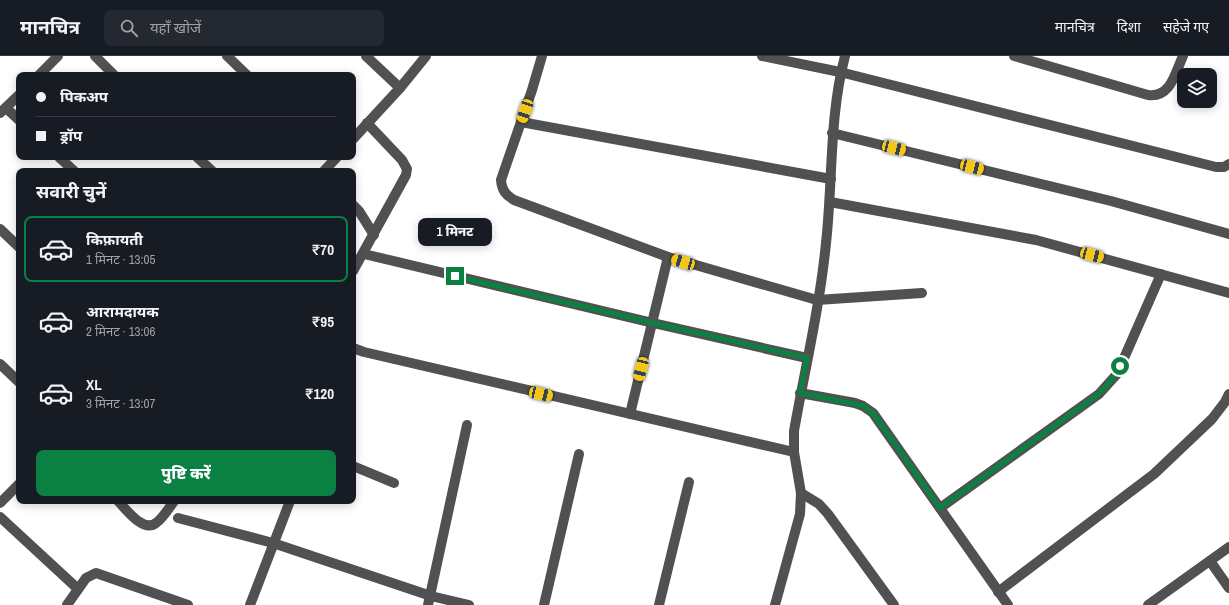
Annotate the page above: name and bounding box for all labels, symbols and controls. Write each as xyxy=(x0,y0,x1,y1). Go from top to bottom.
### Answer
search box xyxy=(104,10,384,46)
text: मानचित्र xyxy=(20,14,80,40)
icon: search xyxy=(118,17,140,39)
text: यहाँ खोजें xyxy=(150,17,201,38)
text: मानचित्र xyxy=(1055,18,1095,36)
text: दिशा xyxy=(1117,18,1141,36)
text: सहेजे गए xyxy=(1163,18,1209,36)
map controls xyxy=(1177,68,1217,108)
button: layers xyxy=(1177,68,1217,108)
text: पिकअप xyxy=(60,86,108,107)
car xyxy=(515,98,535,124)
text: ड्रॉप xyxy=(60,125,82,146)
car xyxy=(881,139,907,157)
car xyxy=(959,158,985,176)
text: सवारी चुनें xyxy=(36,179,106,204)
callout: 1 मिनट xyxy=(418,218,492,246)
text: 1 मिनट xyxy=(437,223,473,240)
text: किफ़ायती xyxy=(86,229,143,250)
icon: car xyxy=(38,231,74,267)
text: ₹70 xyxy=(312,239,334,260)
car xyxy=(1079,246,1105,264)
text: 1 मिनट · 13:05 xyxy=(86,251,155,268)
car xyxy=(670,253,696,271)
route end xyxy=(446,267,464,285)
text: आरामदायक xyxy=(86,301,159,322)
icon: car xyxy=(38,303,74,339)
text: ₹95 xyxy=(312,311,334,332)
text: 2 मिनट · 13:06 xyxy=(86,323,155,340)
car xyxy=(632,356,650,382)
route start xyxy=(1111,357,1129,375)
text: XL xyxy=(86,374,102,395)
icon: car xyxy=(38,375,74,411)
text: ₹120 xyxy=(305,383,334,404)
car xyxy=(528,385,554,403)
text: 3 मिनट · 13:07 xyxy=(86,395,155,412)
button: पुष्टि करें xyxy=(36,450,336,496)

